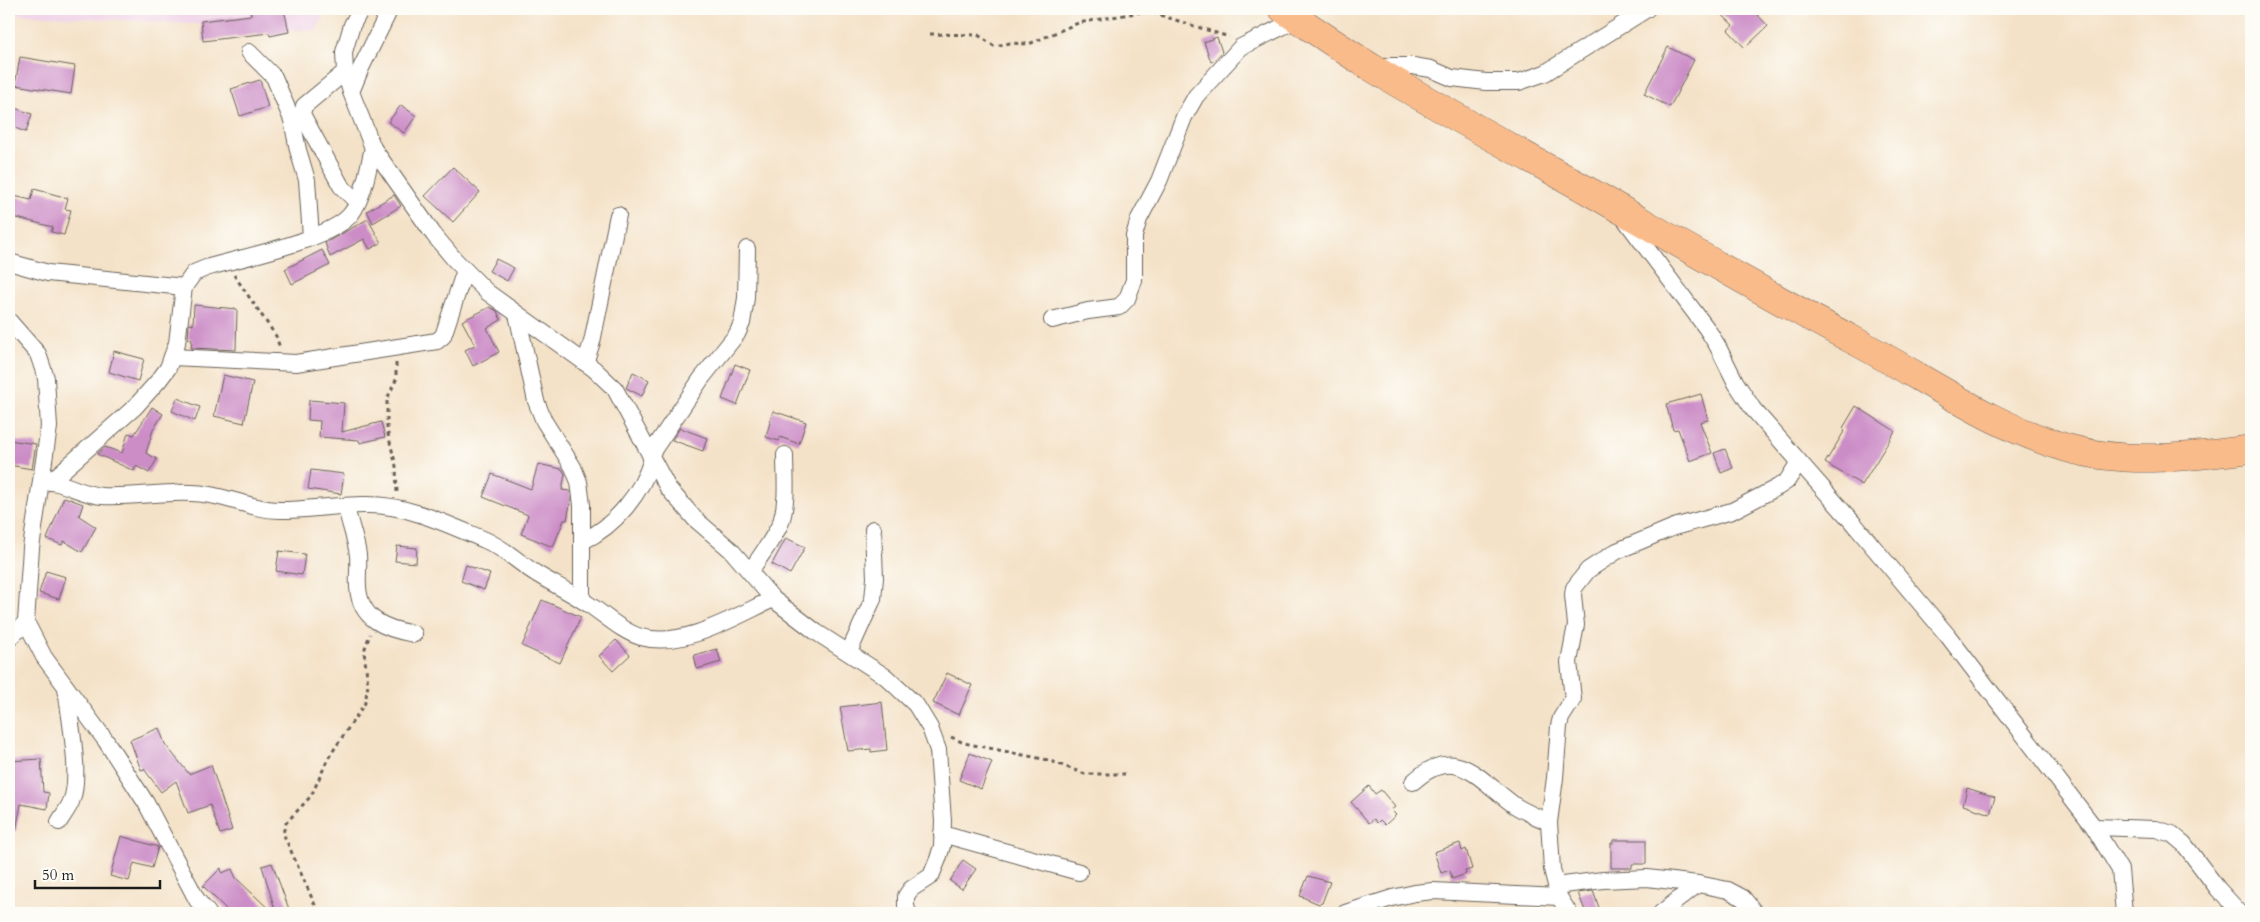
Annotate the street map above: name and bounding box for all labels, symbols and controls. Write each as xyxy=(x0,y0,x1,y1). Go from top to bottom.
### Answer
scale bar xyxy=(35,857,160,889)
text: 50 m xyxy=(42,865,74,885)

